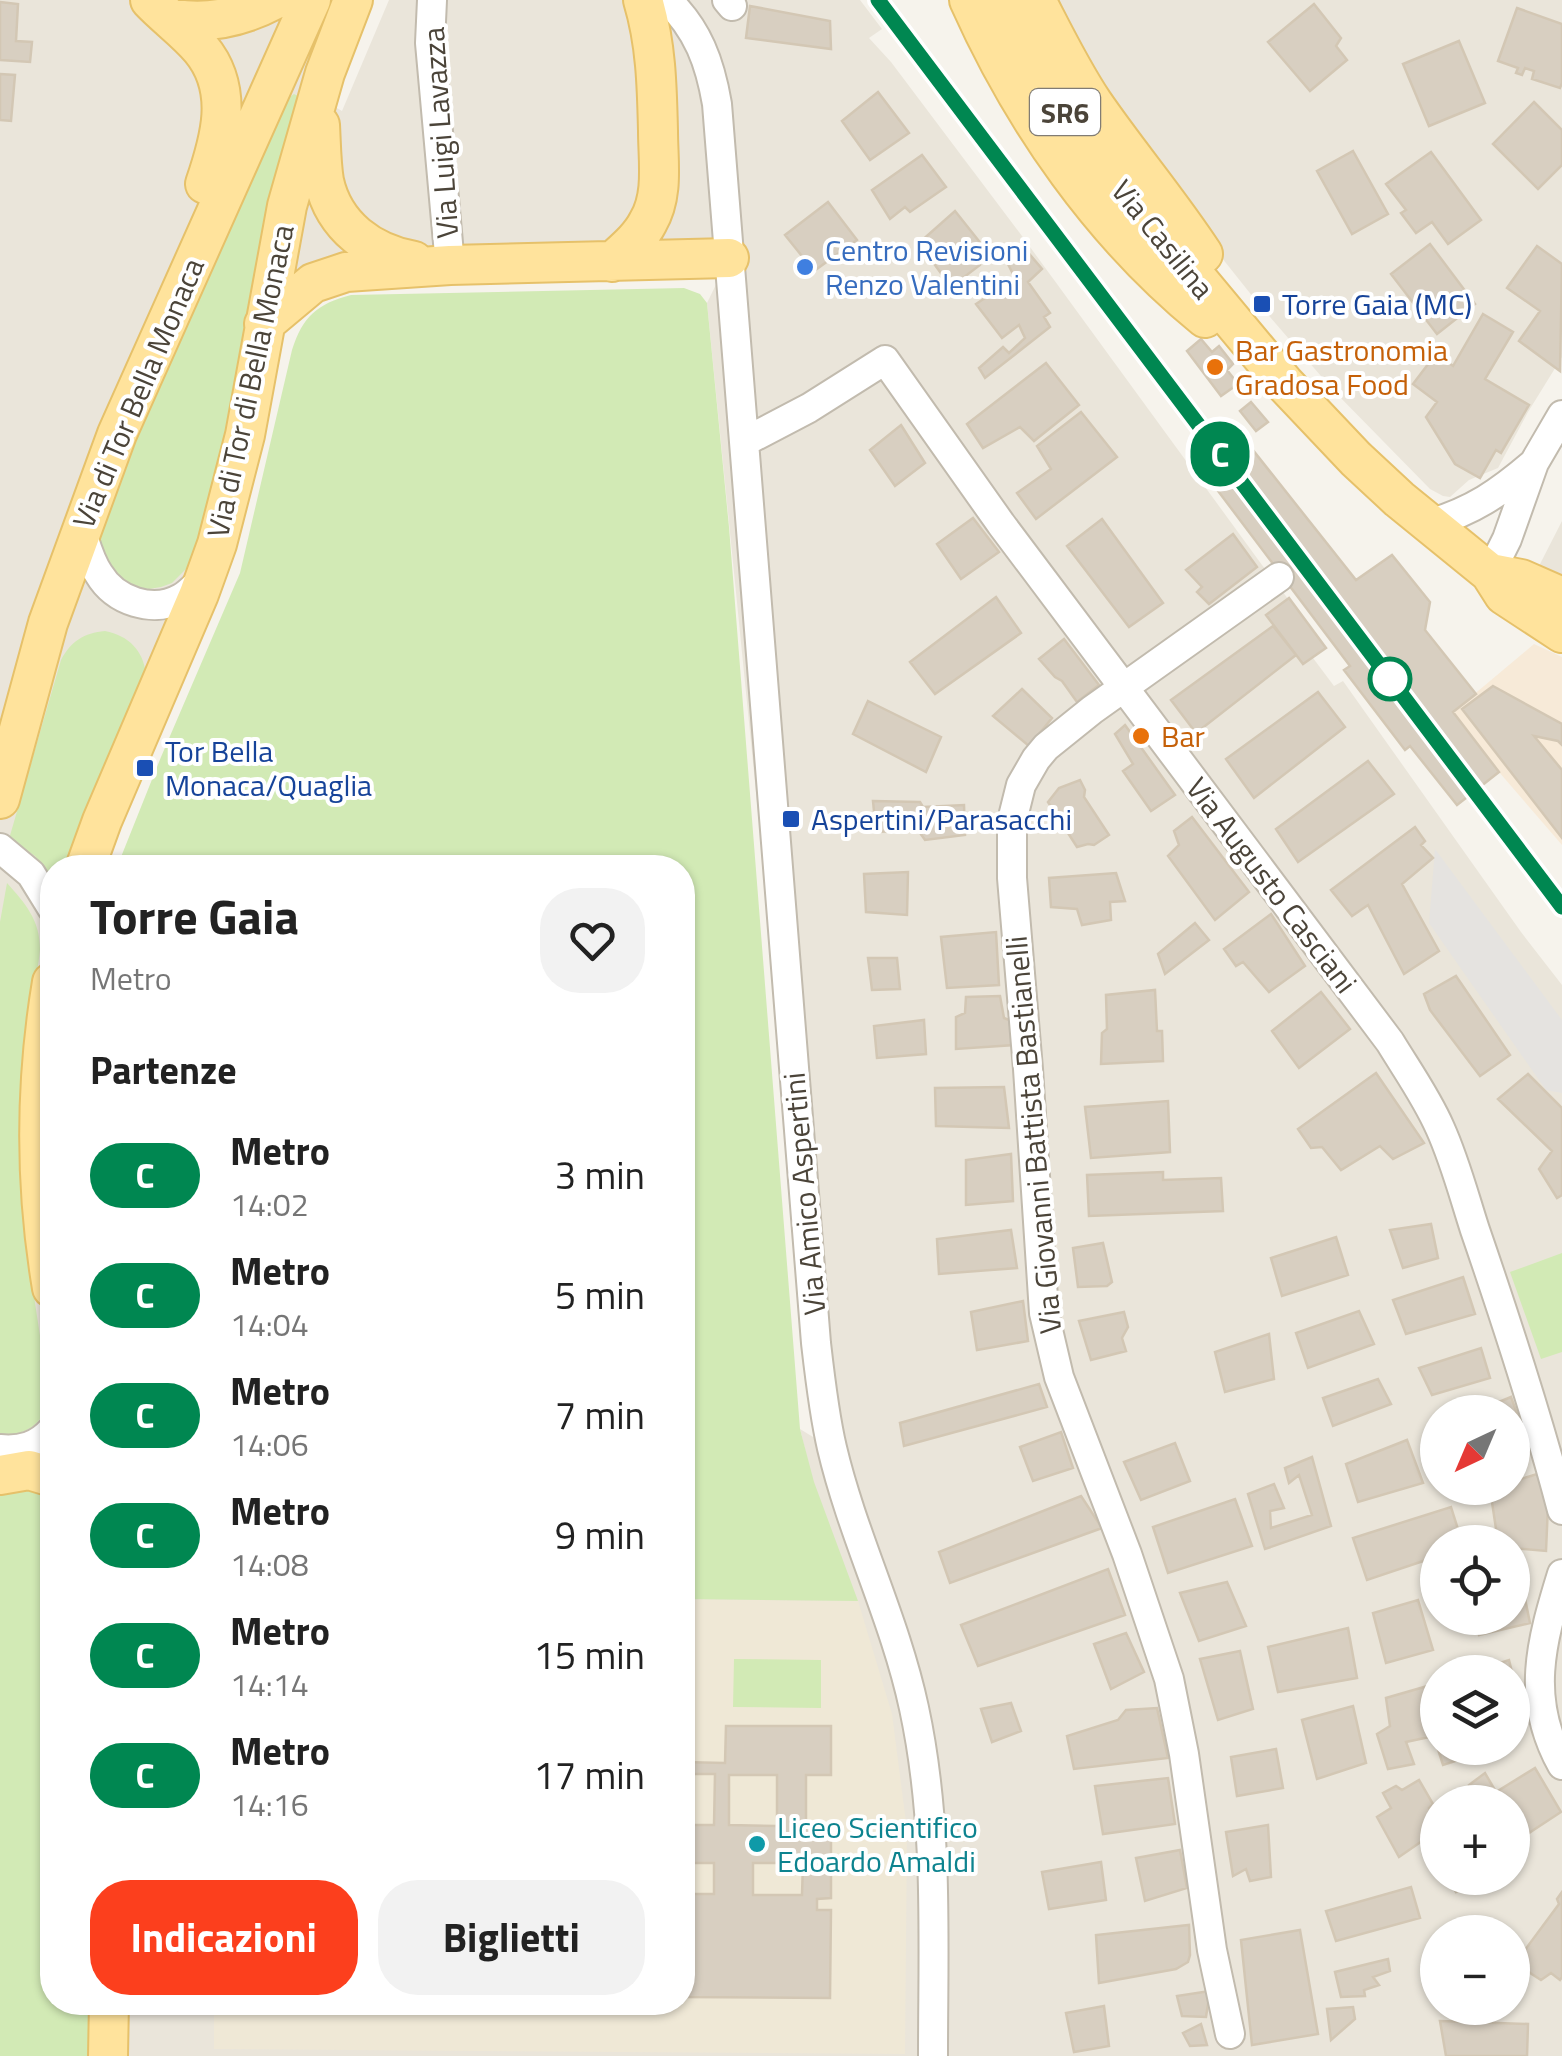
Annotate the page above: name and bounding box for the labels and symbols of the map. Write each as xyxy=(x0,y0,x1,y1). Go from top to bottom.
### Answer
street label: Via Luigi Lavazza xyxy=(410,26,470,240)
road number: SR6 xyxy=(1030,89,1100,135)
street label: Via Casilina xyxy=(1100,169,1226,309)
street label: Via di Tor di Bella Monaca xyxy=(194,220,306,542)
place label: Centro Revisioni Renzo Valentini xyxy=(825,227,1028,307)
street label: Via di Tor Bella Monaca xyxy=(60,251,216,535)
marker: Centro Revisioni Renzo Valentini xyxy=(794,256,816,278)
place label: Torre Gaia (MC) xyxy=(1282,281,1472,327)
marker: Torre Gaia (MC) xyxy=(1251,293,1273,315)
place label: Bar Gastronomia Gradosa Food xyxy=(1235,327,1448,407)
marker: Bar Gastronomia Gradosa Food xyxy=(1204,356,1226,378)
line badge: C xyxy=(1188,422,1252,486)
unlabelled marker xyxy=(1369,658,1411,700)
place label: Bar xyxy=(1161,713,1205,759)
marker: Bar xyxy=(1130,725,1152,747)
place label: Tor Bella Monaca/Quaglia xyxy=(165,728,372,808)
marker: Tor Bella Monaca/Quaglia xyxy=(134,757,156,779)
street label: Via Augusto Casciani xyxy=(1175,767,1369,1003)
place label: Aspertini/Parasacchi xyxy=(811,796,1072,842)
marker: Aspertini/Parasacchi xyxy=(780,808,802,830)
street label: Via Giovanni Battista Bastianelli xyxy=(993,934,1073,1336)
street label: Via Amico Aspertini xyxy=(770,1071,838,1317)
north arrow xyxy=(1420,1395,1530,1505)
place label: Liceo Scientifico Edoardo Amaldi xyxy=(777,1804,978,1884)
marker: Liceo Scientifico Edoardo Amaldi xyxy=(746,1833,768,1855)

